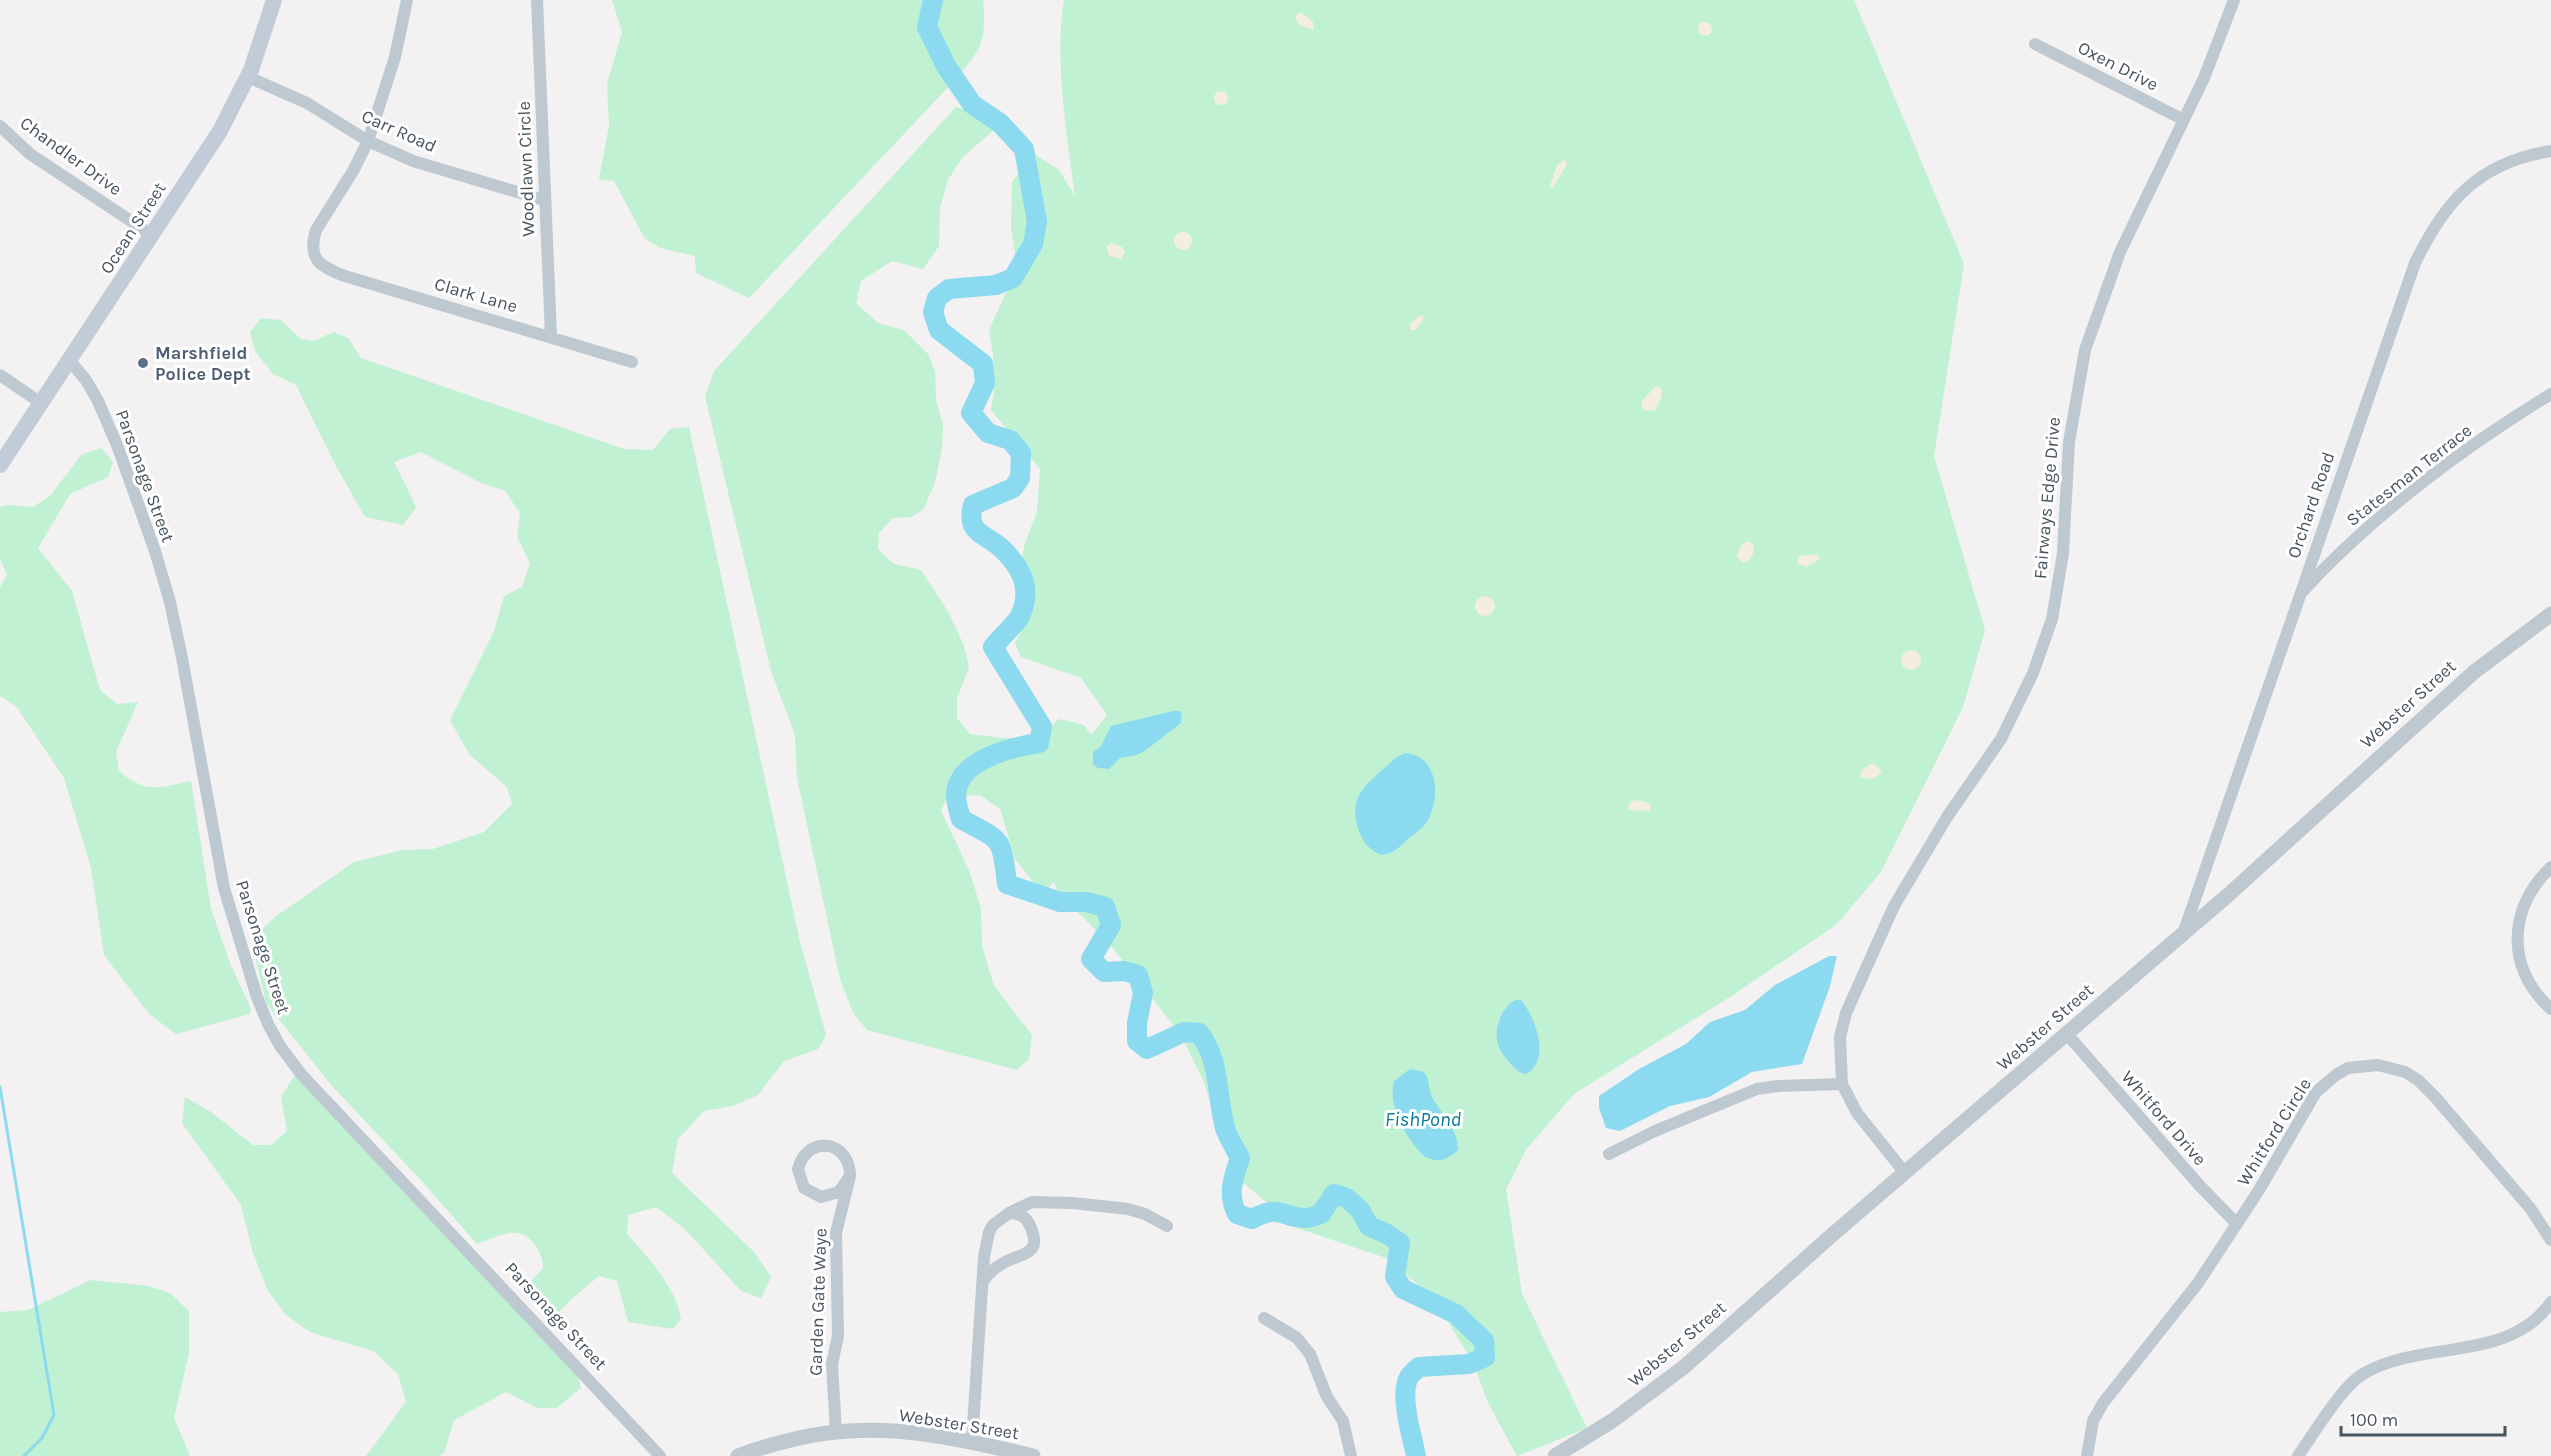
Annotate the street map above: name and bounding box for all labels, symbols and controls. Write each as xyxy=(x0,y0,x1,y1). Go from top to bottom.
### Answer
street label: Oxen Drive xyxy=(2074,36,2162,96)
street label: Woodlawn Circle xyxy=(513,101,539,237)
street label: Carr Road xyxy=(358,105,440,157)
street label: Chandler Drive xyxy=(16,112,126,200)
street label: Ocean Street xyxy=(95,178,171,278)
street label: Clark Lane xyxy=(432,273,520,317)
place label: Marshfield Police Dept xyxy=(155,342,251,385)
marker: Marshfield Police Dept xyxy=(136,356,150,370)
street label: Parsonage Street xyxy=(111,407,179,546)
street label: Fairways Edge Drive xyxy=(2029,416,2065,580)
street label: Statesman Terrace xyxy=(2342,419,2476,531)
street label: Orchard Road xyxy=(2283,449,2339,561)
street label: Webster Street xyxy=(2356,655,2461,753)
street label: Parsonage Street xyxy=(231,877,295,1017)
street label: Webster Street xyxy=(1992,979,2098,1075)
street label: Whitford Drive xyxy=(2117,1066,2211,1170)
street label: Whitford Circle xyxy=(2232,1074,2316,1190)
water label: FishPond xyxy=(1385,1108,1462,1131)
street label: Garden Gate Waye xyxy=(804,1228,832,1376)
street label: Parsonage Street xyxy=(500,1257,612,1375)
street label: Webster Street xyxy=(1624,1297,1731,1391)
scale bar xyxy=(2341,1399,2504,1437)
street label: Webster Street xyxy=(897,1404,1021,1444)
text: 100 m xyxy=(2350,1409,2398,1431)

